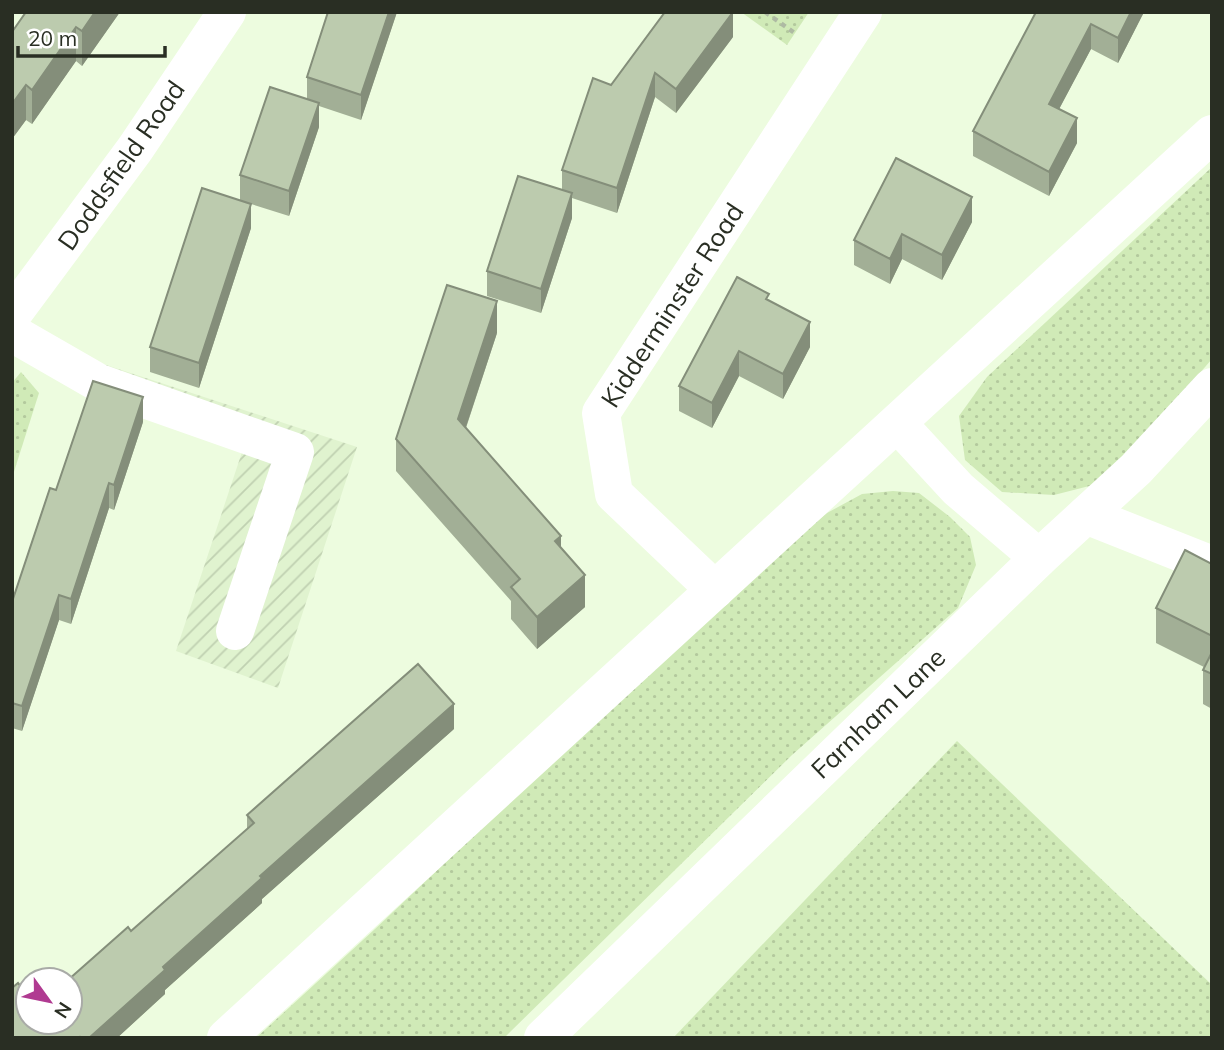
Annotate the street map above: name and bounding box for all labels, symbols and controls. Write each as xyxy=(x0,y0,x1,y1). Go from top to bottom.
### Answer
scale bar xyxy=(18,14,164,58)
text: 20 m xyxy=(28,25,77,51)
street label: Doddsfield Road xyxy=(50,74,192,256)
street label: Kidderminster Road xyxy=(593,196,751,414)
street label: Farnham Lane xyxy=(804,641,952,785)
north arrow xyxy=(14,966,84,1036)
text: N xyxy=(49,998,77,1023)

